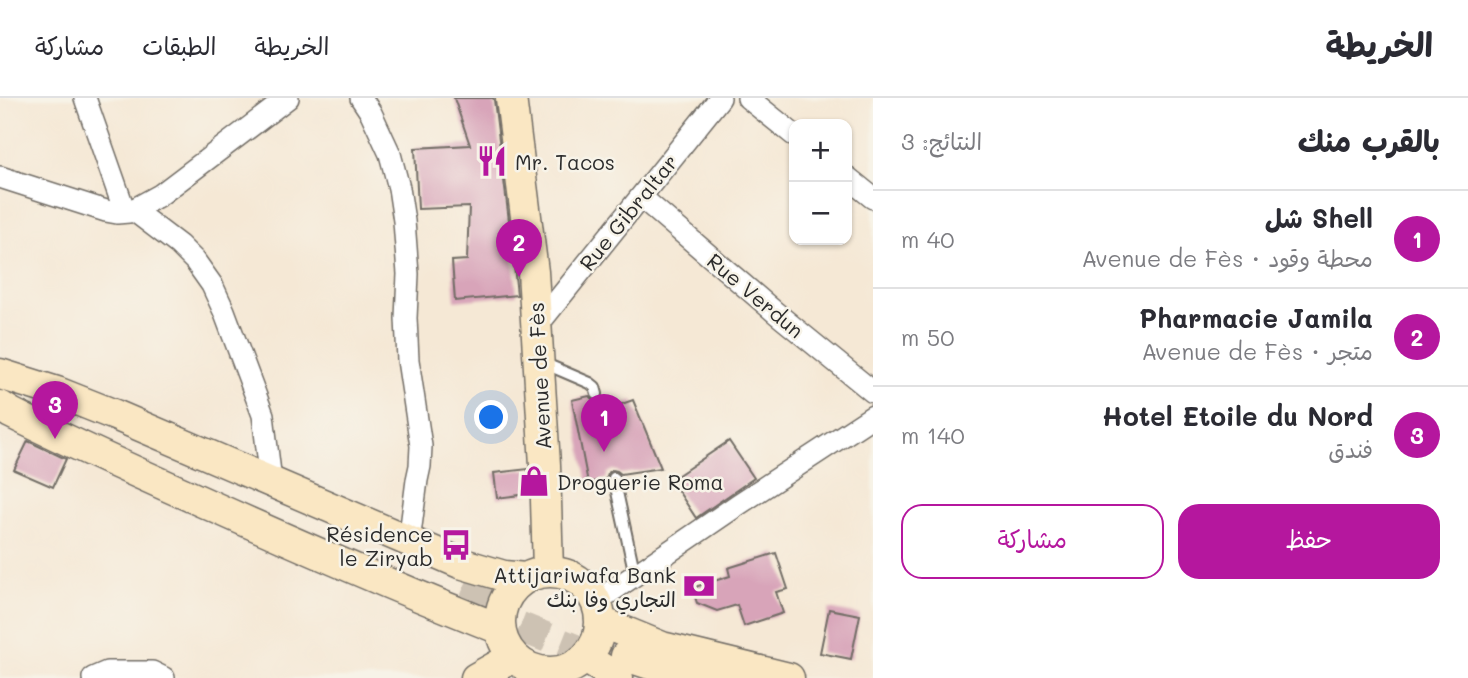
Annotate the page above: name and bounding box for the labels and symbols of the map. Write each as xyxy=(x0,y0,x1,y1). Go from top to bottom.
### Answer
restaurant icon: Mr. Tacos xyxy=(475,144,509,178)
place label: Mr. Tacos xyxy=(515,148,615,175)
street label: Rue Gibraltar xyxy=(573,148,683,276)
pin: 2 xyxy=(496,219,542,277)
street label: Rue Verdun xyxy=(702,247,810,343)
street label: Avenue de Fès xyxy=(522,302,556,450)
pin: 3 xyxy=(32,381,78,439)
pin: 1 xyxy=(581,394,627,452)
your location xyxy=(474,400,508,434)
shop icon: Droguerie Roma xyxy=(517,464,551,498)
place label: Droguerie Roma xyxy=(557,468,724,495)
place label: Résidence le Ziryab xyxy=(326,520,433,571)
bus stop icon: Résidence le Ziryab xyxy=(439,528,473,562)
place label: Attijariwafa Bank التجاري وفا بنك xyxy=(493,561,676,615)
bank icon: Attijariwafa Bank التجاري وفا بنك xyxy=(682,569,716,603)

